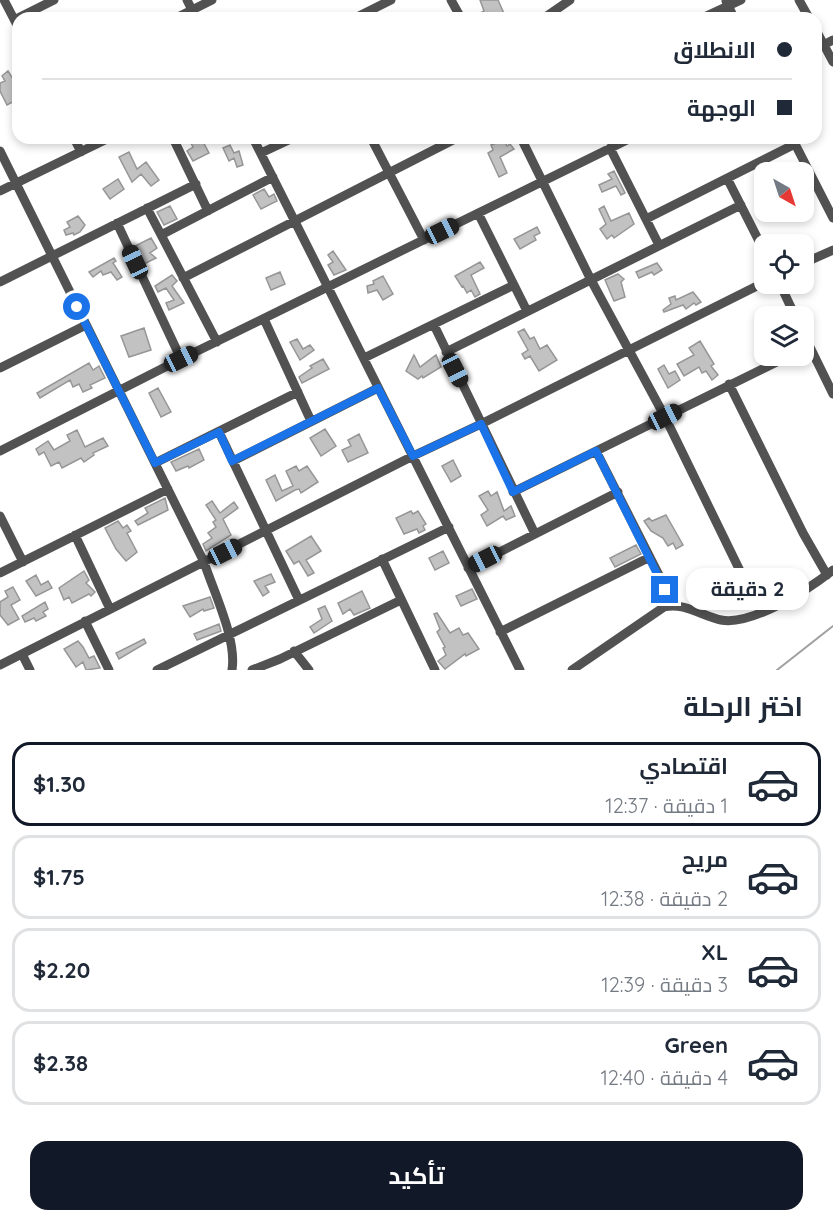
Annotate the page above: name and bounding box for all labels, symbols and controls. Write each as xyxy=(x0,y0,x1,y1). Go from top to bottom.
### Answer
text: الانطلاق xyxy=(673,36,756,64)
text: الوجهة xyxy=(687,94,756,122)
north arrow xyxy=(754,162,814,222)
map controls xyxy=(754,162,814,366)
car xyxy=(422,215,462,247)
button: locate xyxy=(754,234,814,294)
car xyxy=(119,242,151,282)
route start xyxy=(63,293,90,320)
button: layers xyxy=(754,306,814,366)
car xyxy=(161,343,201,375)
car xyxy=(439,350,471,390)
car xyxy=(645,401,685,433)
car xyxy=(205,536,245,568)
car xyxy=(465,543,505,575)
callout: 2 دقيقة xyxy=(686,569,809,611)
route end xyxy=(651,576,678,603)
text: 2 دقيقة xyxy=(711,576,784,601)
text: اختر الرحلة xyxy=(683,689,803,723)
text: اقتصادي xyxy=(639,752,728,780)
icon: car xyxy=(746,757,800,811)
text: $1.30 xyxy=(33,770,86,798)
text: 1 دقيقة · 12:37 xyxy=(605,793,728,818)
text: مريح xyxy=(682,845,728,873)
icon: car xyxy=(746,850,800,904)
text: $1.75 xyxy=(33,863,85,891)
text: 2 دقيقة · 12:38 xyxy=(601,886,728,911)
text: XL xyxy=(701,938,728,966)
icon: car xyxy=(746,943,800,997)
text: $2.20 xyxy=(33,956,90,984)
text: 3 دقيقة · 12:39 xyxy=(601,972,728,997)
text: Green xyxy=(665,1031,728,1059)
icon: car xyxy=(746,1036,800,1090)
text: $2.38 xyxy=(33,1049,88,1077)
text: 4 دقيقة · 12:40 xyxy=(600,1065,728,1090)
button: تأكيد xyxy=(30,1141,803,1210)

